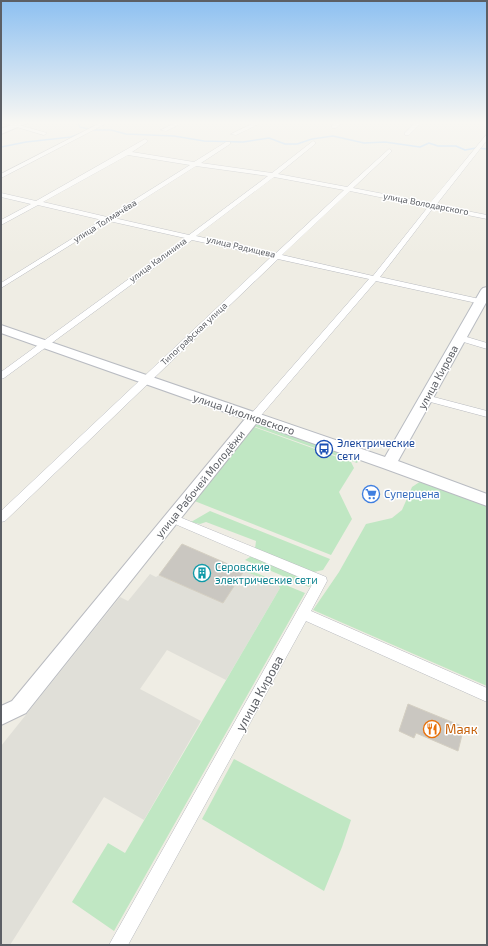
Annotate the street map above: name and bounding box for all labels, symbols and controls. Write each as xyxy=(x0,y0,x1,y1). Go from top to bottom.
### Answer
street label: улица Володарского xyxy=(382,190,470,218)
street label: улица Толмачёва xyxy=(71,197,139,245)
street label: улица Радищева xyxy=(205,233,277,261)
street label: улица Калинина xyxy=(127,235,189,285)
street label: Типографская улица xyxy=(158,300,230,368)
street label: улица Кирова xyxy=(415,343,461,411)
street label: улица Циолковского xyxy=(191,390,297,438)
street label: улица Рабочей Молодёжи xyxy=(152,427,248,541)
place label: Электрические сети xyxy=(337,436,415,462)
bus stop icon: Электрические сети xyxy=(314,439,334,459)
supermarket icon: Суперцена xyxy=(361,484,381,504)
place label: Суперцена xyxy=(384,487,440,501)
place label: Серовские электрические сети xyxy=(215,560,318,586)
building icon: Серовские электрические сети xyxy=(192,563,212,583)
street label: улица Кирова xyxy=(232,652,286,734)
restaurant icon: Маяк xyxy=(422,719,442,739)
place label: Маяк xyxy=(445,721,478,737)

